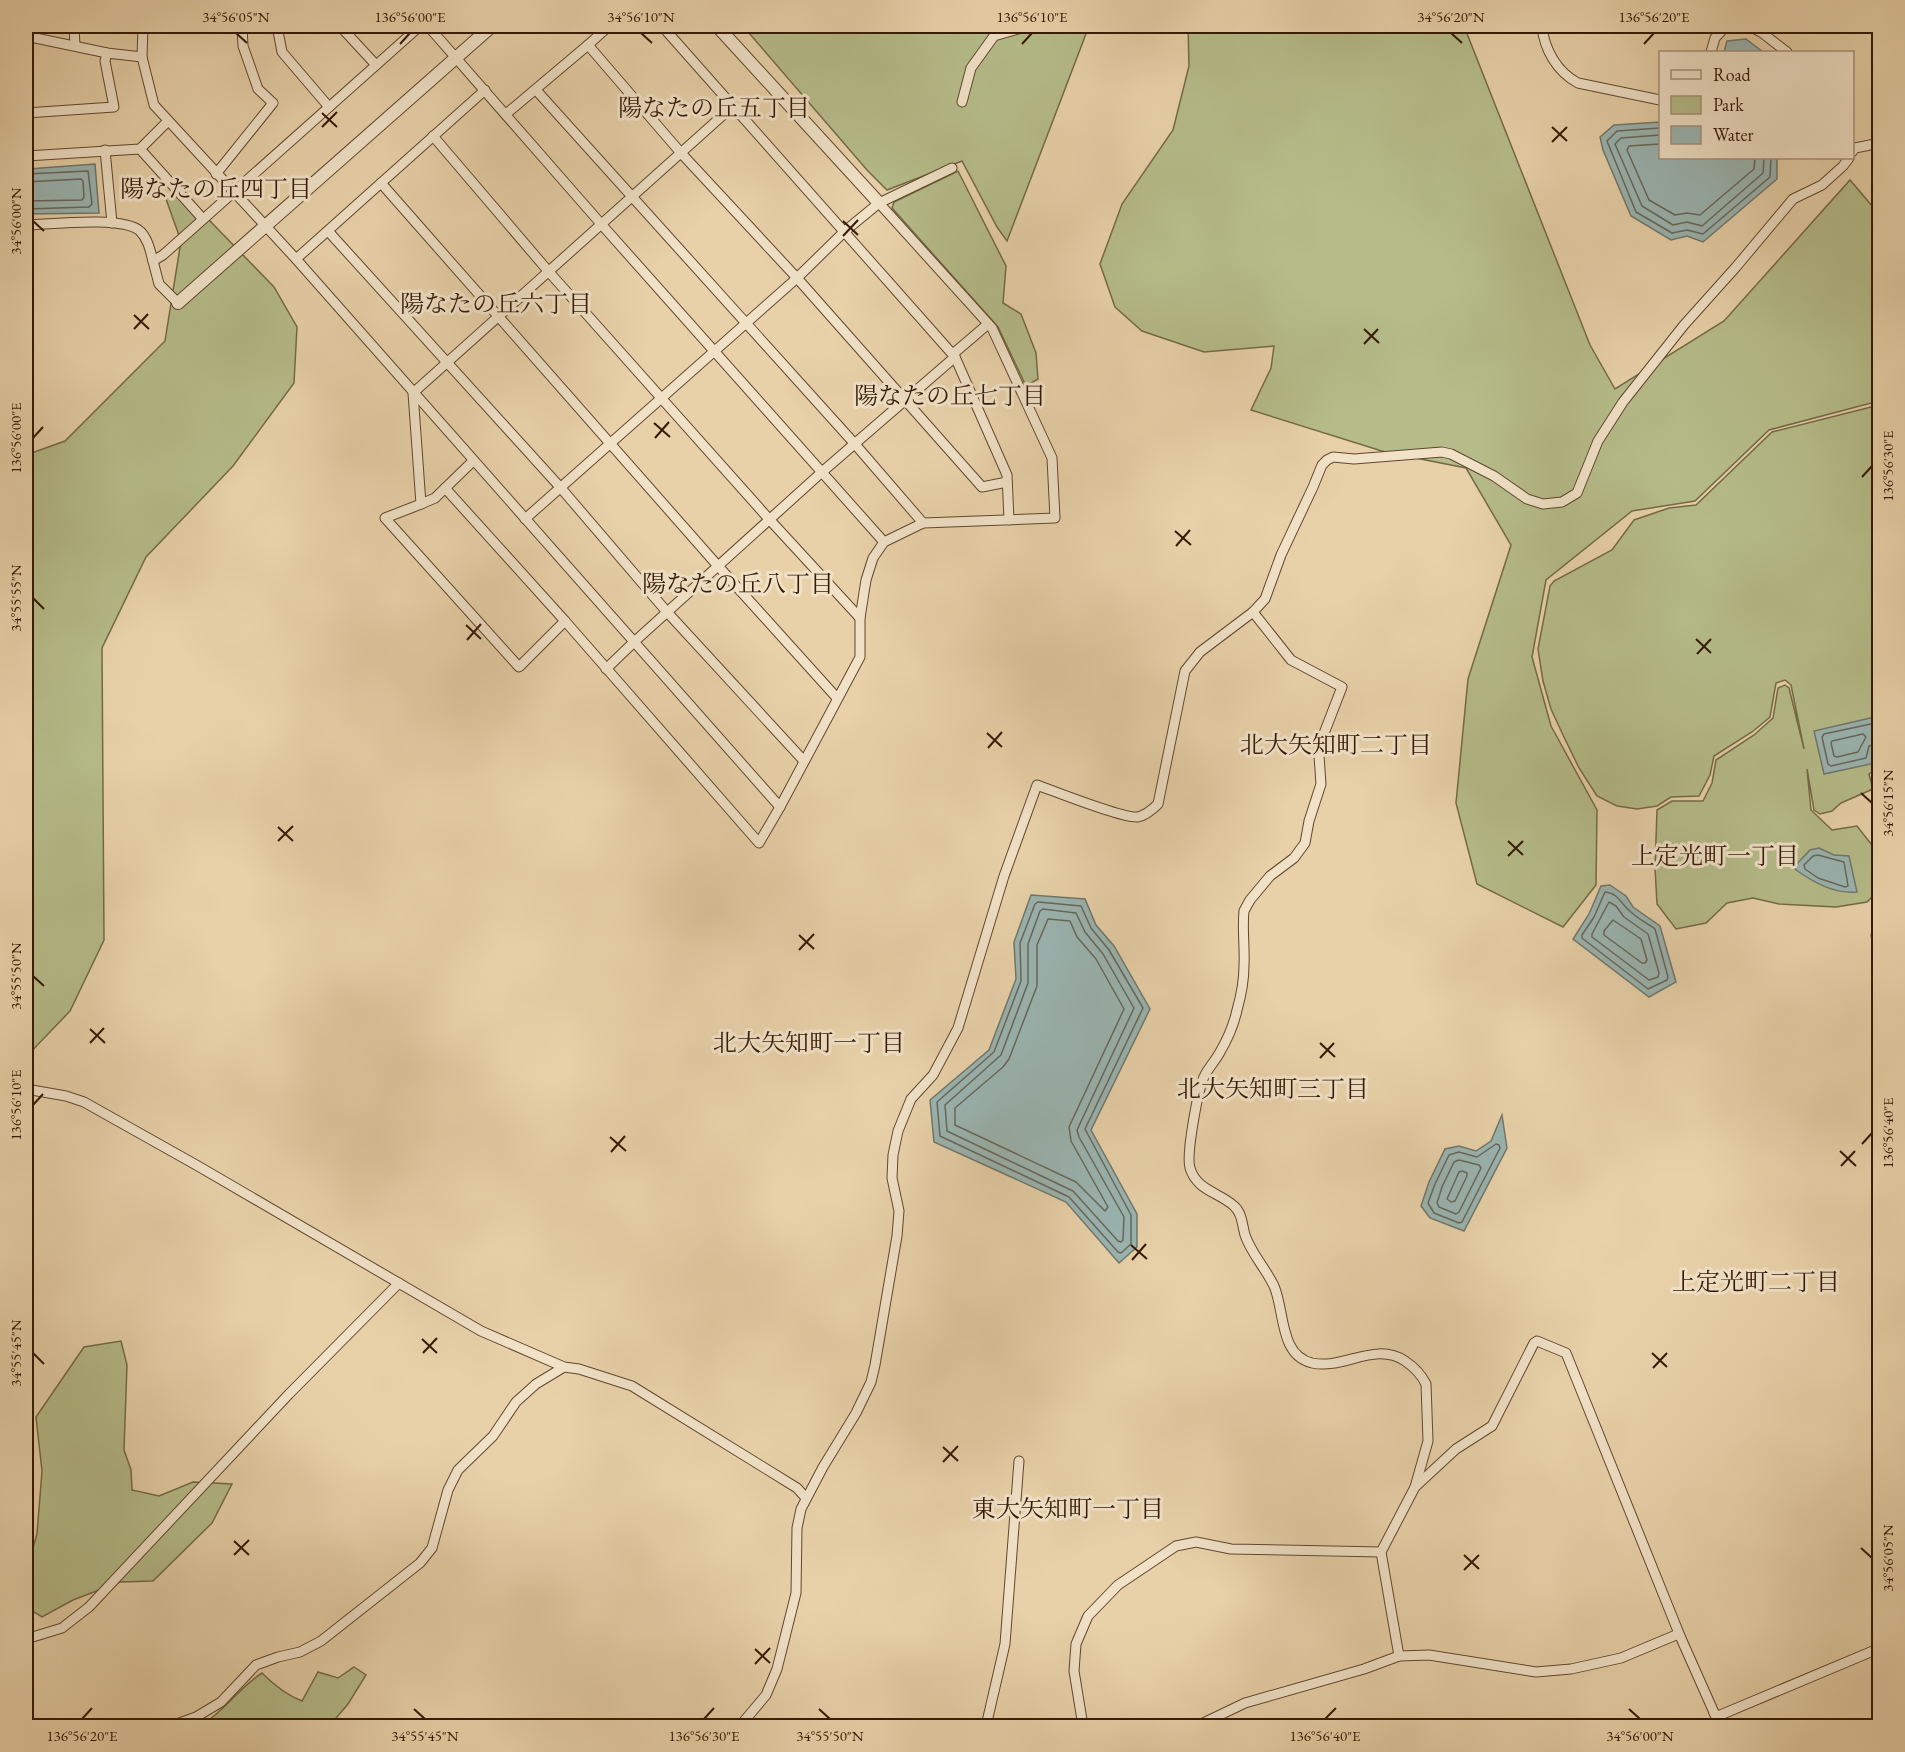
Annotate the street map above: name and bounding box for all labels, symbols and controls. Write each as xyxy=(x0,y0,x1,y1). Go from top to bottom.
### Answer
text: 34°56'05"N xyxy=(202,7,270,26)
text: 136°56'00"E xyxy=(374,7,446,26)
text: 34°56'10"N xyxy=(607,7,675,26)
text: 136°56'10"E xyxy=(996,7,1068,26)
text: 34°56'20"N xyxy=(1417,7,1485,26)
text: 136°56'20"E xyxy=(1618,7,1690,26)
legend xyxy=(1659,51,1854,159)
text: Road xyxy=(1713,63,1752,86)
district label: 陽なたの丘五丁目 xyxy=(618,92,810,123)
text: Park xyxy=(1713,93,1744,116)
text: Water xyxy=(1713,123,1754,146)
district label: 陽なたの丘四丁目 xyxy=(120,173,312,204)
text: 34°56'00"N xyxy=(6,187,25,255)
district label: 陽なたの丘六丁目 xyxy=(400,288,592,319)
district label: 陽なたの丘七丁目 xyxy=(854,380,1046,411)
text: 136°56'00"E xyxy=(6,402,25,474)
text: 136°56'30"E xyxy=(1878,430,1897,502)
text: 34°55'55"N xyxy=(6,564,25,632)
district label: 陽なたの丘八丁目 xyxy=(642,568,834,599)
district label: 北大矢知町二丁目 xyxy=(1240,729,1432,760)
text: 34°56'15"N xyxy=(1878,769,1897,837)
district label: 上定光町一丁目 xyxy=(1631,840,1799,871)
text: 34°55'50"N xyxy=(6,942,25,1010)
district label: 北大矢知町一丁目 xyxy=(713,1027,905,1058)
text: 136°56'10"E xyxy=(6,1069,25,1141)
district label: 北大矢知町三丁目 xyxy=(1177,1073,1369,1104)
text: 136°56'40"E xyxy=(1878,1097,1897,1169)
district label: 上定光町二丁目 xyxy=(1672,1266,1840,1297)
text: 34°55'45"N xyxy=(6,1319,25,1387)
district label: 東大矢知町一丁目 xyxy=(972,1493,1164,1524)
text: 34°56'05"N xyxy=(1878,1524,1897,1592)
text: 136°56'20"E xyxy=(46,1726,118,1745)
text: 34°55'45"N xyxy=(391,1726,459,1745)
text: 136°56'30"E xyxy=(668,1726,740,1745)
text: 34°55'50"N xyxy=(796,1726,864,1745)
text: 136°56'40"E xyxy=(1289,1726,1361,1745)
text: 34°56'00"N xyxy=(1606,1726,1674,1745)

